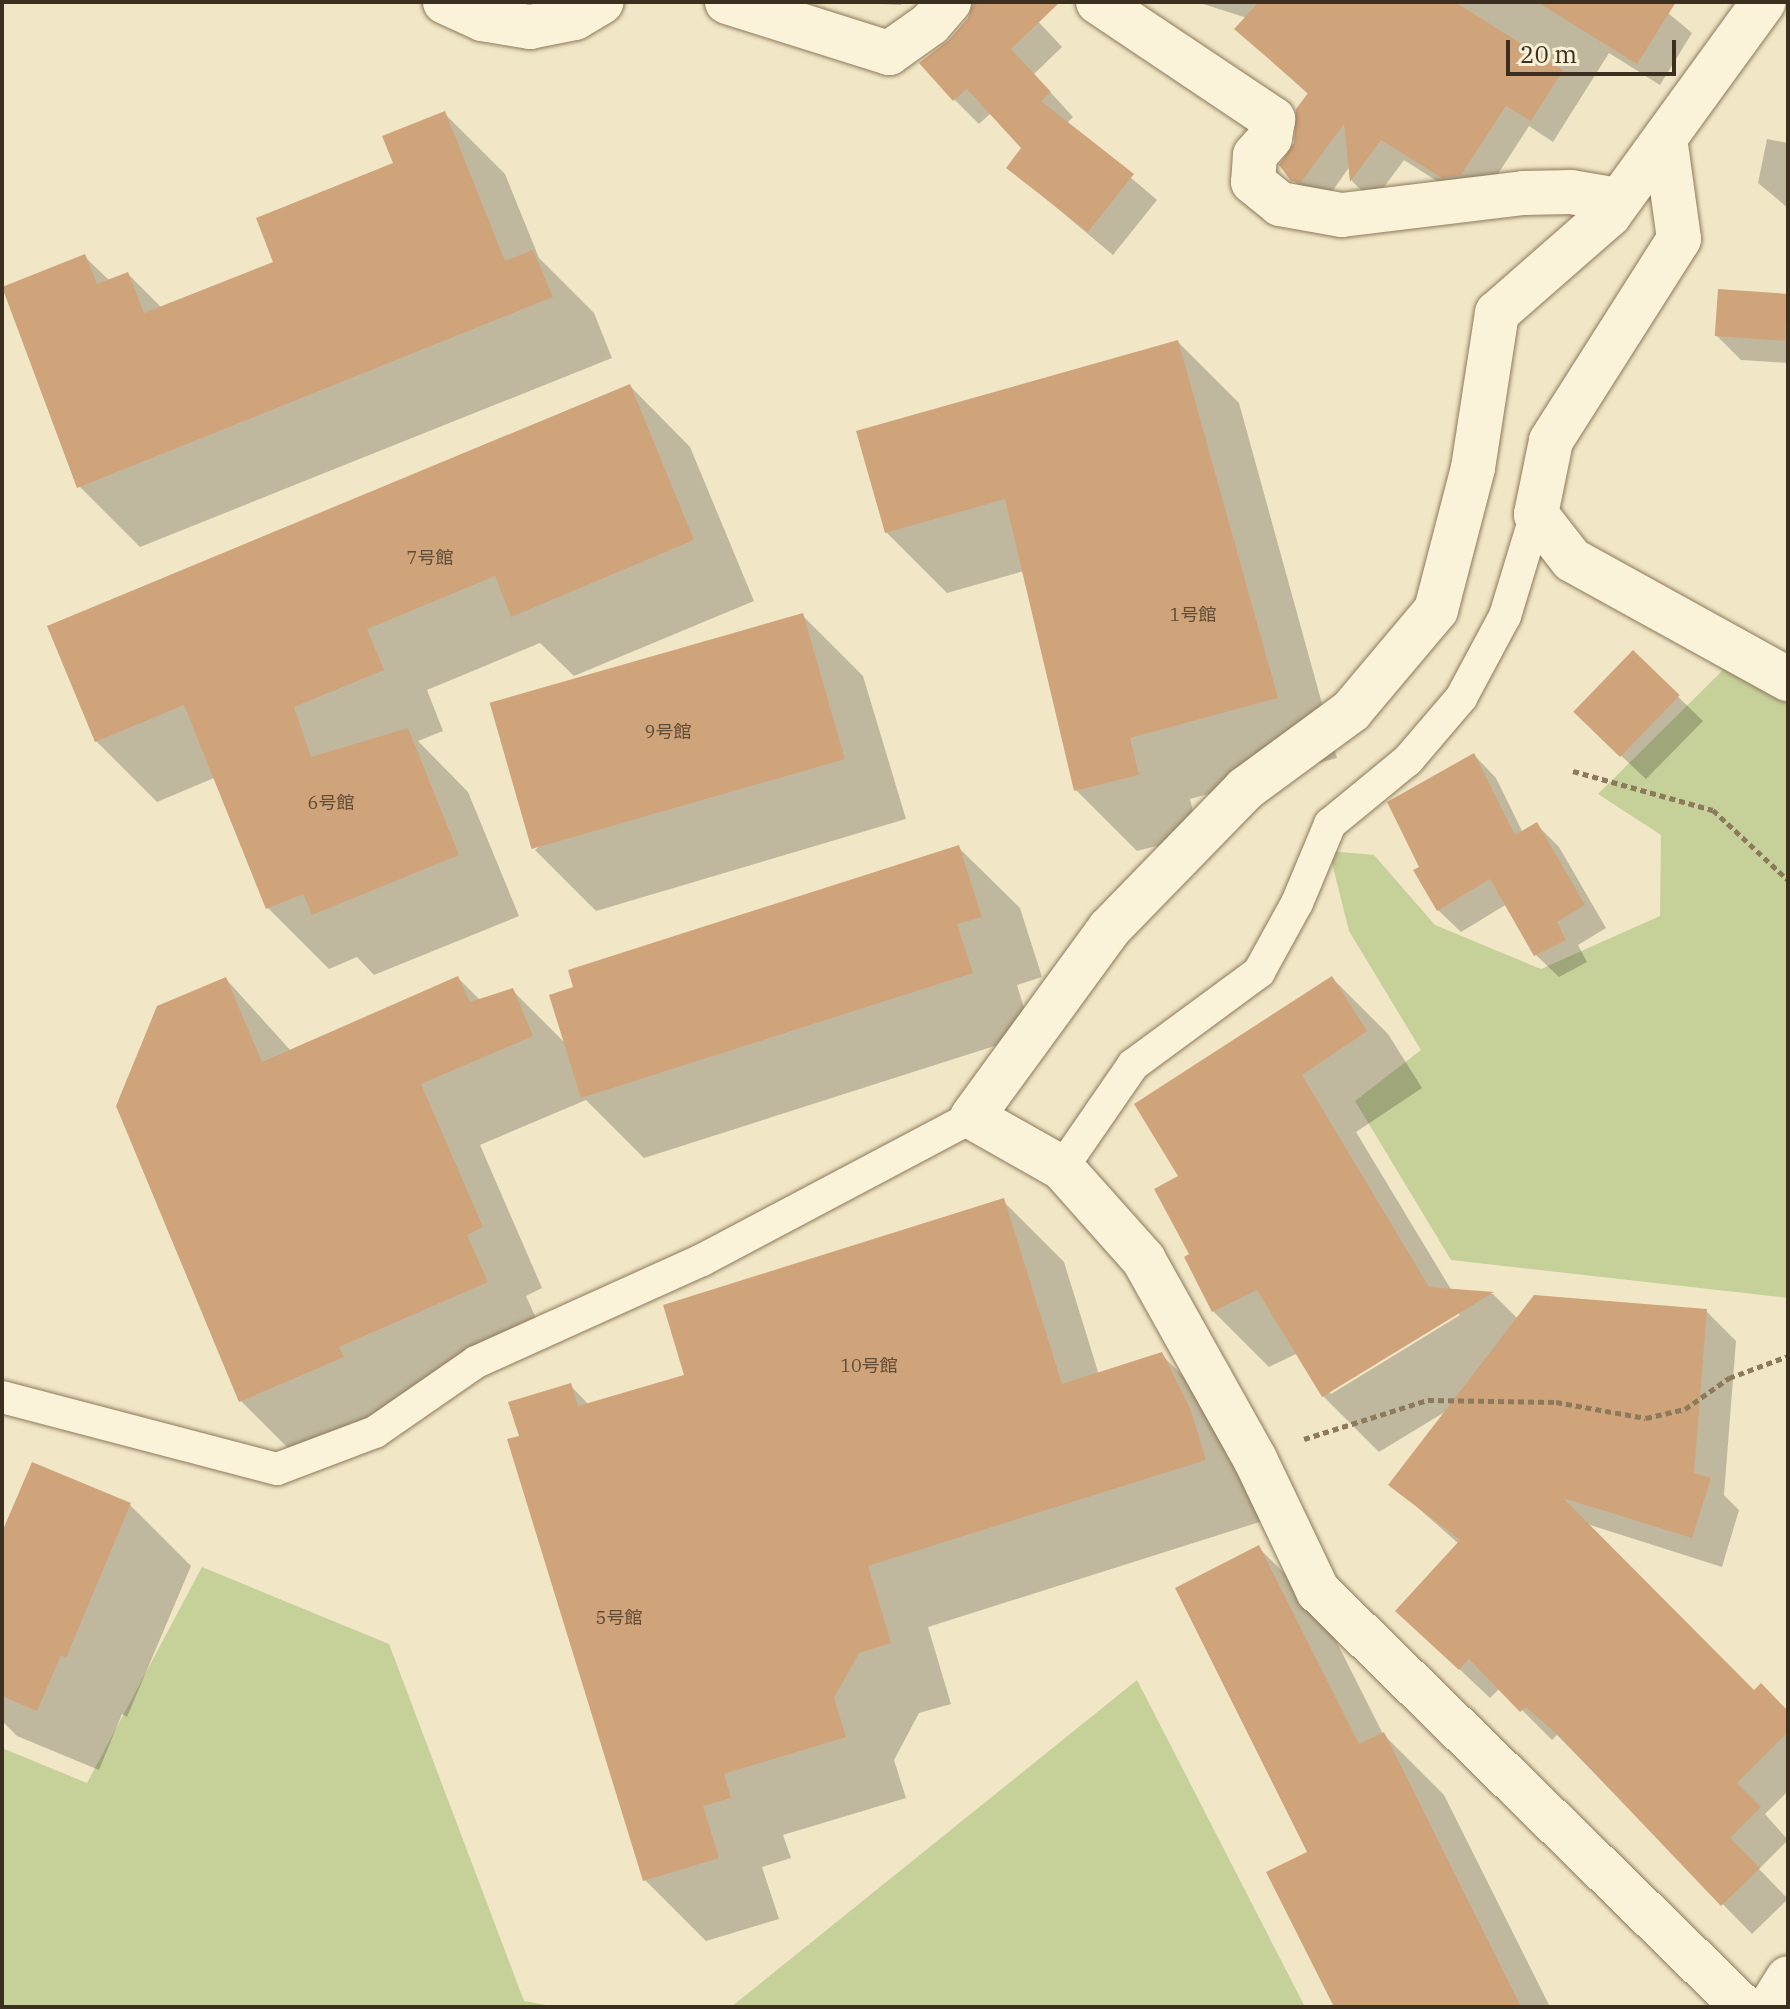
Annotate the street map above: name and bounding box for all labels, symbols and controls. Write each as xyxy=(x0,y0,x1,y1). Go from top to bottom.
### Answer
scale bar xyxy=(1510,24,1680,74)
text: 20 m xyxy=(1520,38,1577,70)
house number: 7号館 xyxy=(407,547,453,569)
house number: 1号館 xyxy=(1170,604,1216,626)
house number: 9号館 xyxy=(645,721,691,743)
house number: 6号館 xyxy=(308,792,354,814)
house number: 10号館 xyxy=(840,1355,898,1377)
house number: 5号館 xyxy=(596,1607,642,1629)

